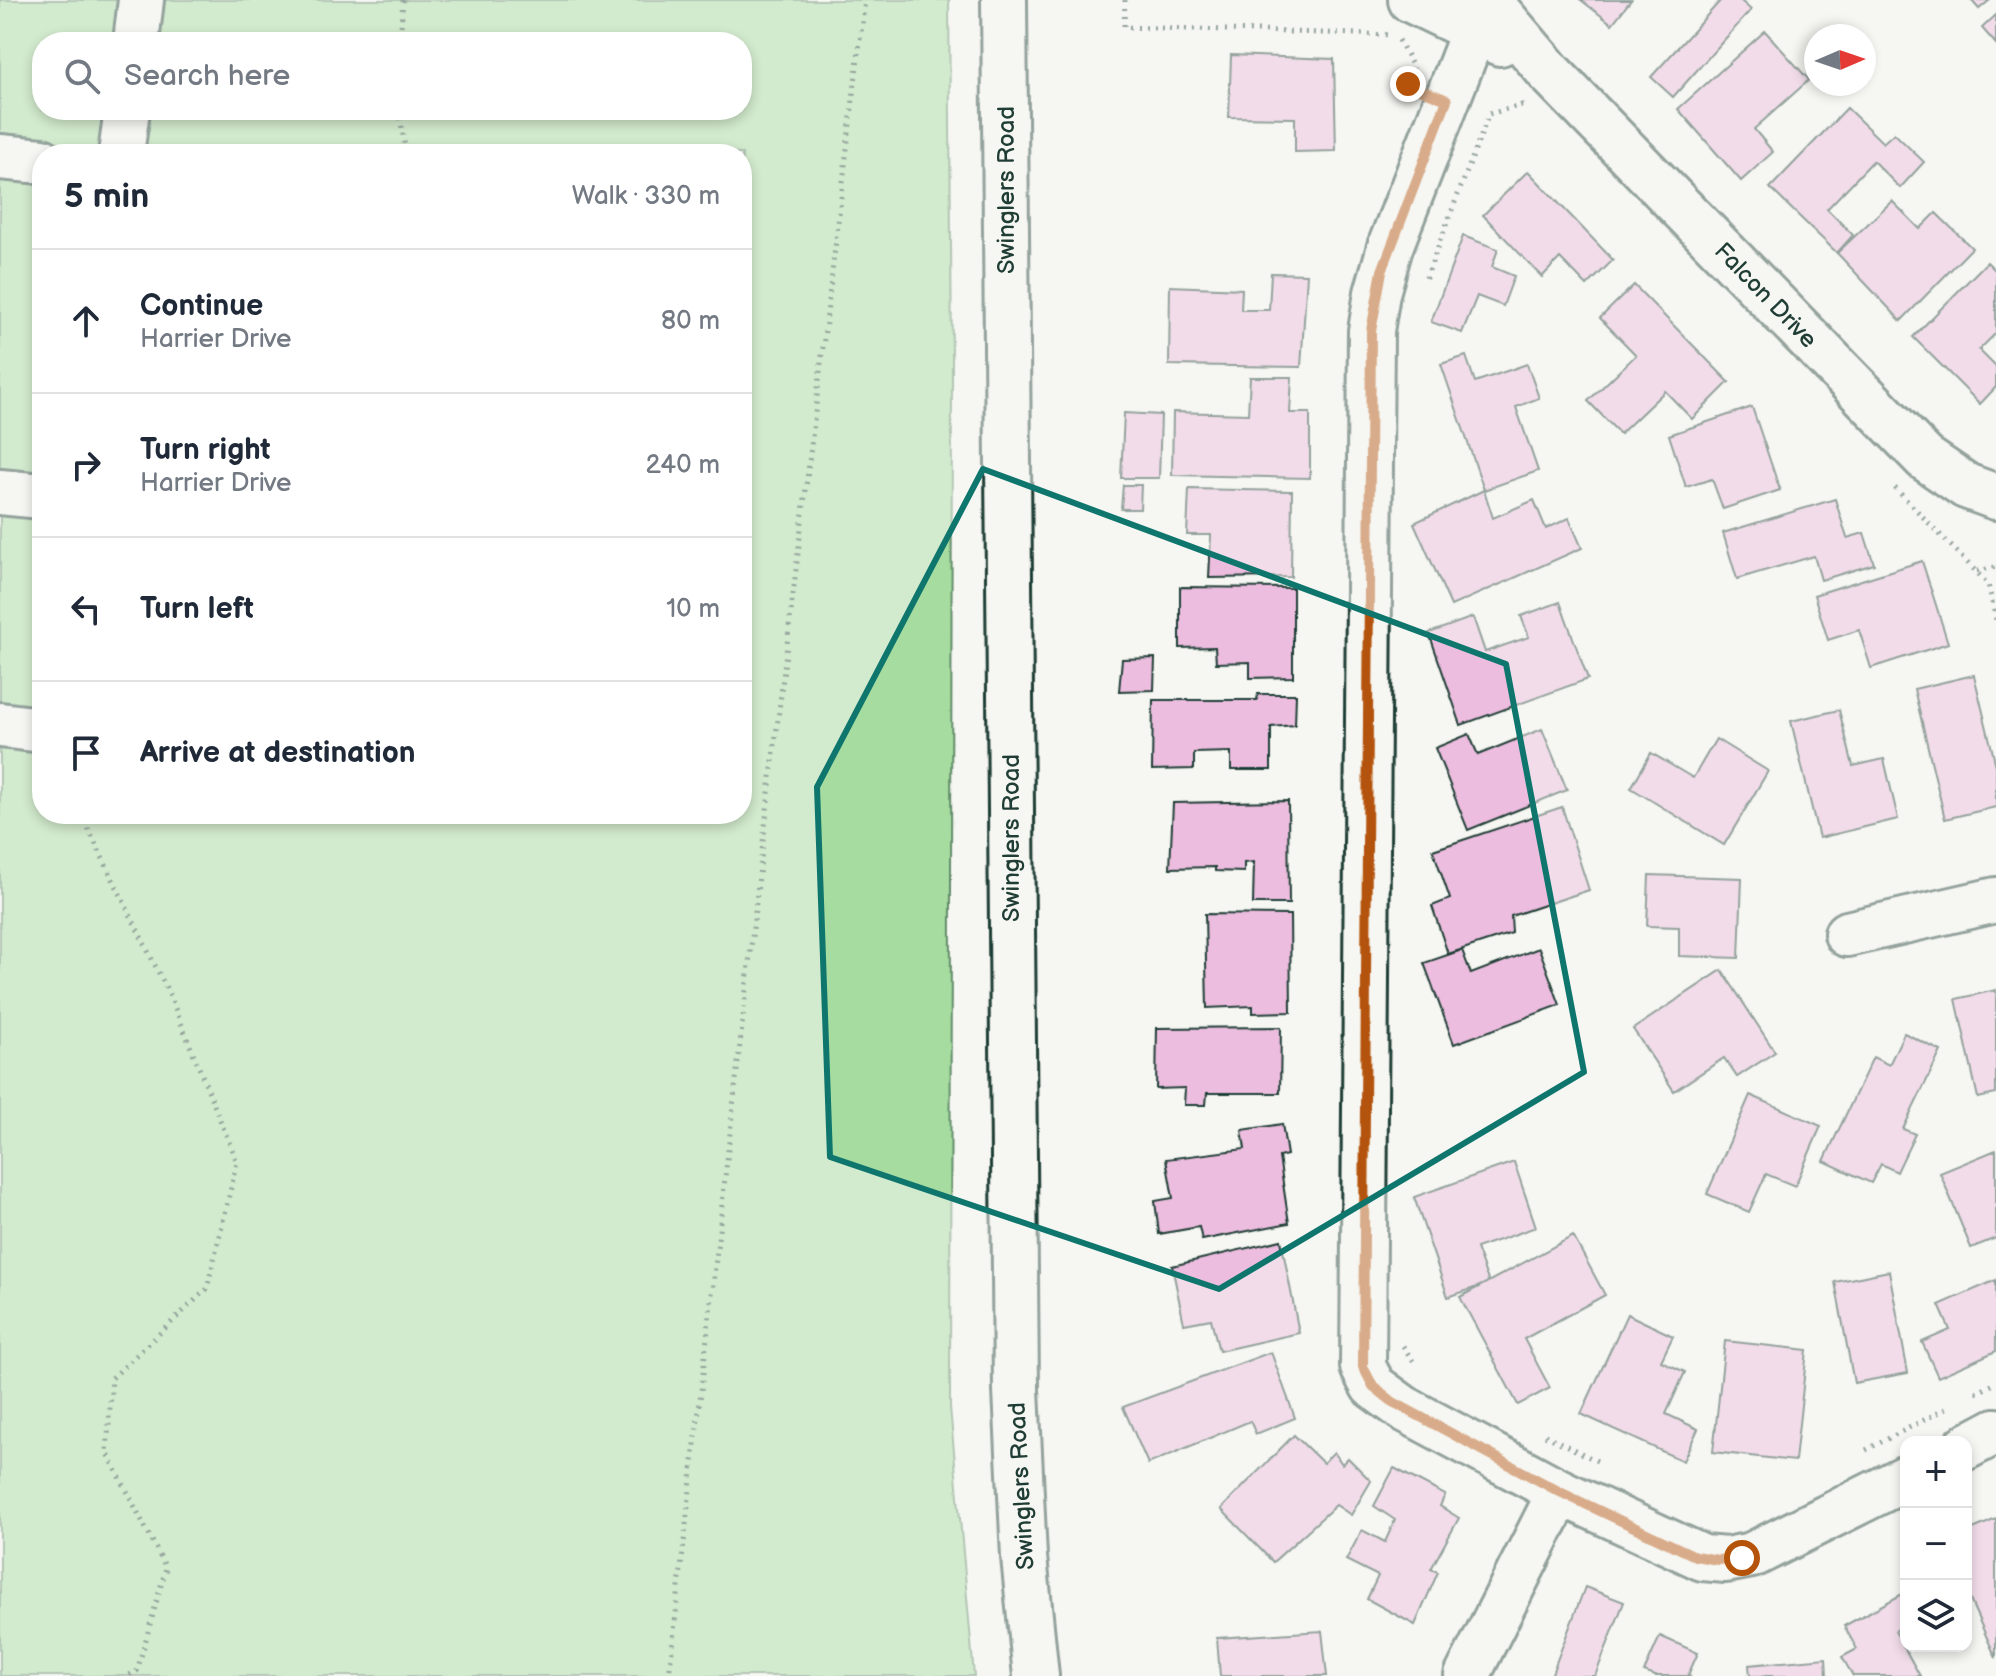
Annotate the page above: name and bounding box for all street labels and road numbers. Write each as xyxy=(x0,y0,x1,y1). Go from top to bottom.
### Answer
street label: Swinglers Road xyxy=(992,106,1021,274)
street label: Falcon Drive xyxy=(1708,237,1823,354)
street label: Swinglers Road xyxy=(997,754,1026,922)
street label: Swinglers Road xyxy=(1003,1401,1040,1571)

